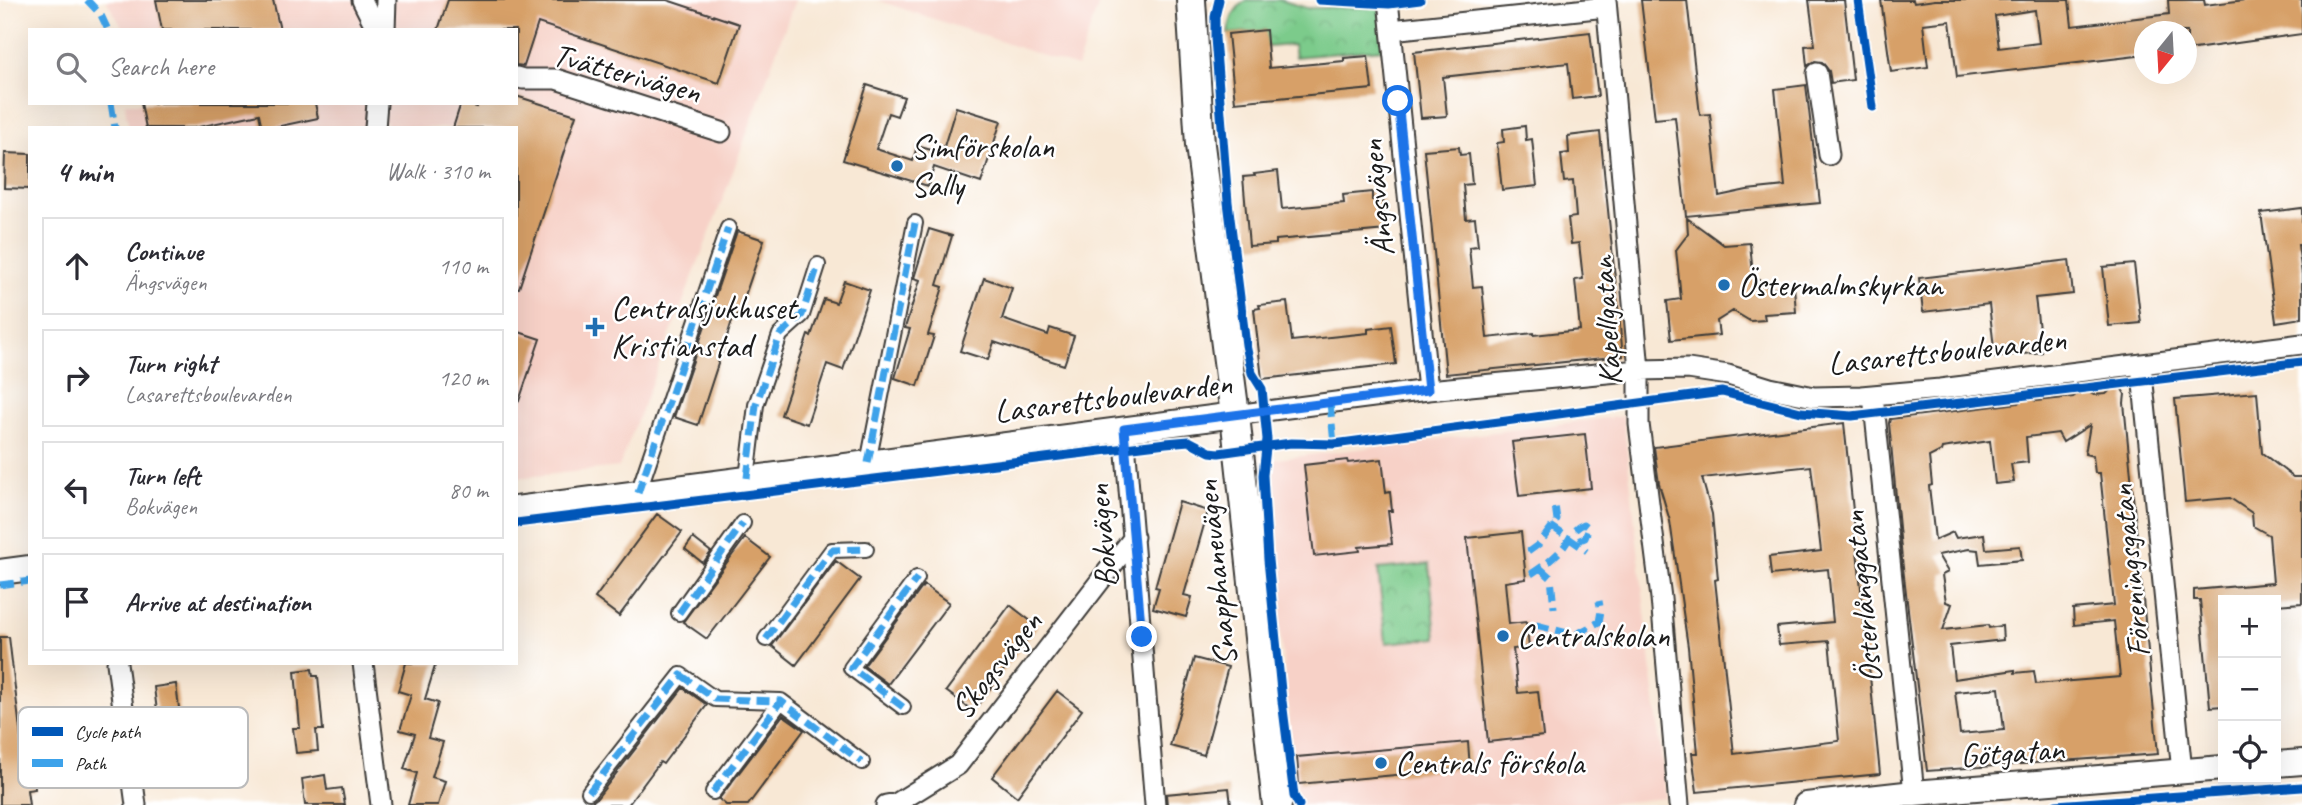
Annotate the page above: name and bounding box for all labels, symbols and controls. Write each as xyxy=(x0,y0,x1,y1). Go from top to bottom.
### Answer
north arrow xyxy=(2134,21,2197,84)
search box xyxy=(28,28,518,105)
street label: Tvätterivägen xyxy=(548,33,706,113)
icon: search xyxy=(52,48,90,86)
text: Search here xyxy=(108,50,214,83)
route start xyxy=(1382,85,1413,116)
place label: Simförskolan Sally xyxy=(911,126,1054,206)
street label: Ängsvägen xyxy=(1350,137,1404,258)
text: 4 min xyxy=(56,153,113,191)
text: Walk · 310 m xyxy=(386,157,490,186)
marker: Simförskolan Sally xyxy=(889,158,905,174)
text: Continue xyxy=(125,235,203,268)
icon: ahead xyxy=(58,247,96,285)
text: 110 m xyxy=(439,252,488,281)
street label: Kapellgatan xyxy=(1580,253,1631,387)
place label: Östermalmskyrkan xyxy=(1738,264,1945,306)
text: Ängsvägen xyxy=(125,268,207,297)
marker: Östermalmskyrkan xyxy=(1716,277,1732,293)
place label: Centralsjukhuset Kristianstad xyxy=(611,287,799,367)
marker: Centralsjukhuset Kristianstad xyxy=(585,317,605,337)
street label: Lasarettsboulevarden xyxy=(1826,318,2068,384)
text: Turn right xyxy=(125,347,216,380)
icon: right xyxy=(58,359,96,397)
street label: Lasarettsboulevarden xyxy=(992,362,1234,432)
text: 120 m xyxy=(439,364,488,393)
text: Lasarettsboulevarden xyxy=(125,380,292,409)
text: Turn left xyxy=(125,459,200,492)
icon: left xyxy=(58,471,96,509)
text: 80 m xyxy=(449,476,488,505)
street label: Snapphanevägen xyxy=(1185,478,1247,668)
street label: Bokvägen xyxy=(1077,482,1127,589)
street label: Föreningsgatan xyxy=(2100,482,2160,659)
text: Bokvägen xyxy=(125,492,197,521)
street label: Österlånggatan xyxy=(1832,509,1892,685)
icon: arrive xyxy=(58,583,96,621)
text: Arrive at destination xyxy=(125,586,311,619)
map controls xyxy=(2218,595,2281,784)
button: + xyxy=(2218,595,2281,658)
street label: Skogsvägen xyxy=(941,602,1051,728)
place label: Centralskolan xyxy=(1517,615,1670,657)
route end xyxy=(1126,621,1157,652)
marker: Centralskolan xyxy=(1495,628,1511,644)
button: − xyxy=(2218,658,2281,721)
legend xyxy=(18,707,248,788)
text: Cycle path xyxy=(75,720,141,744)
button: locate xyxy=(2218,721,2281,784)
street label: Götgatan xyxy=(1959,727,2066,777)
place label: Centrals förskola xyxy=(1395,742,1586,784)
text: Path xyxy=(75,752,108,776)
marker: Centrals förskola xyxy=(1373,755,1389,771)

